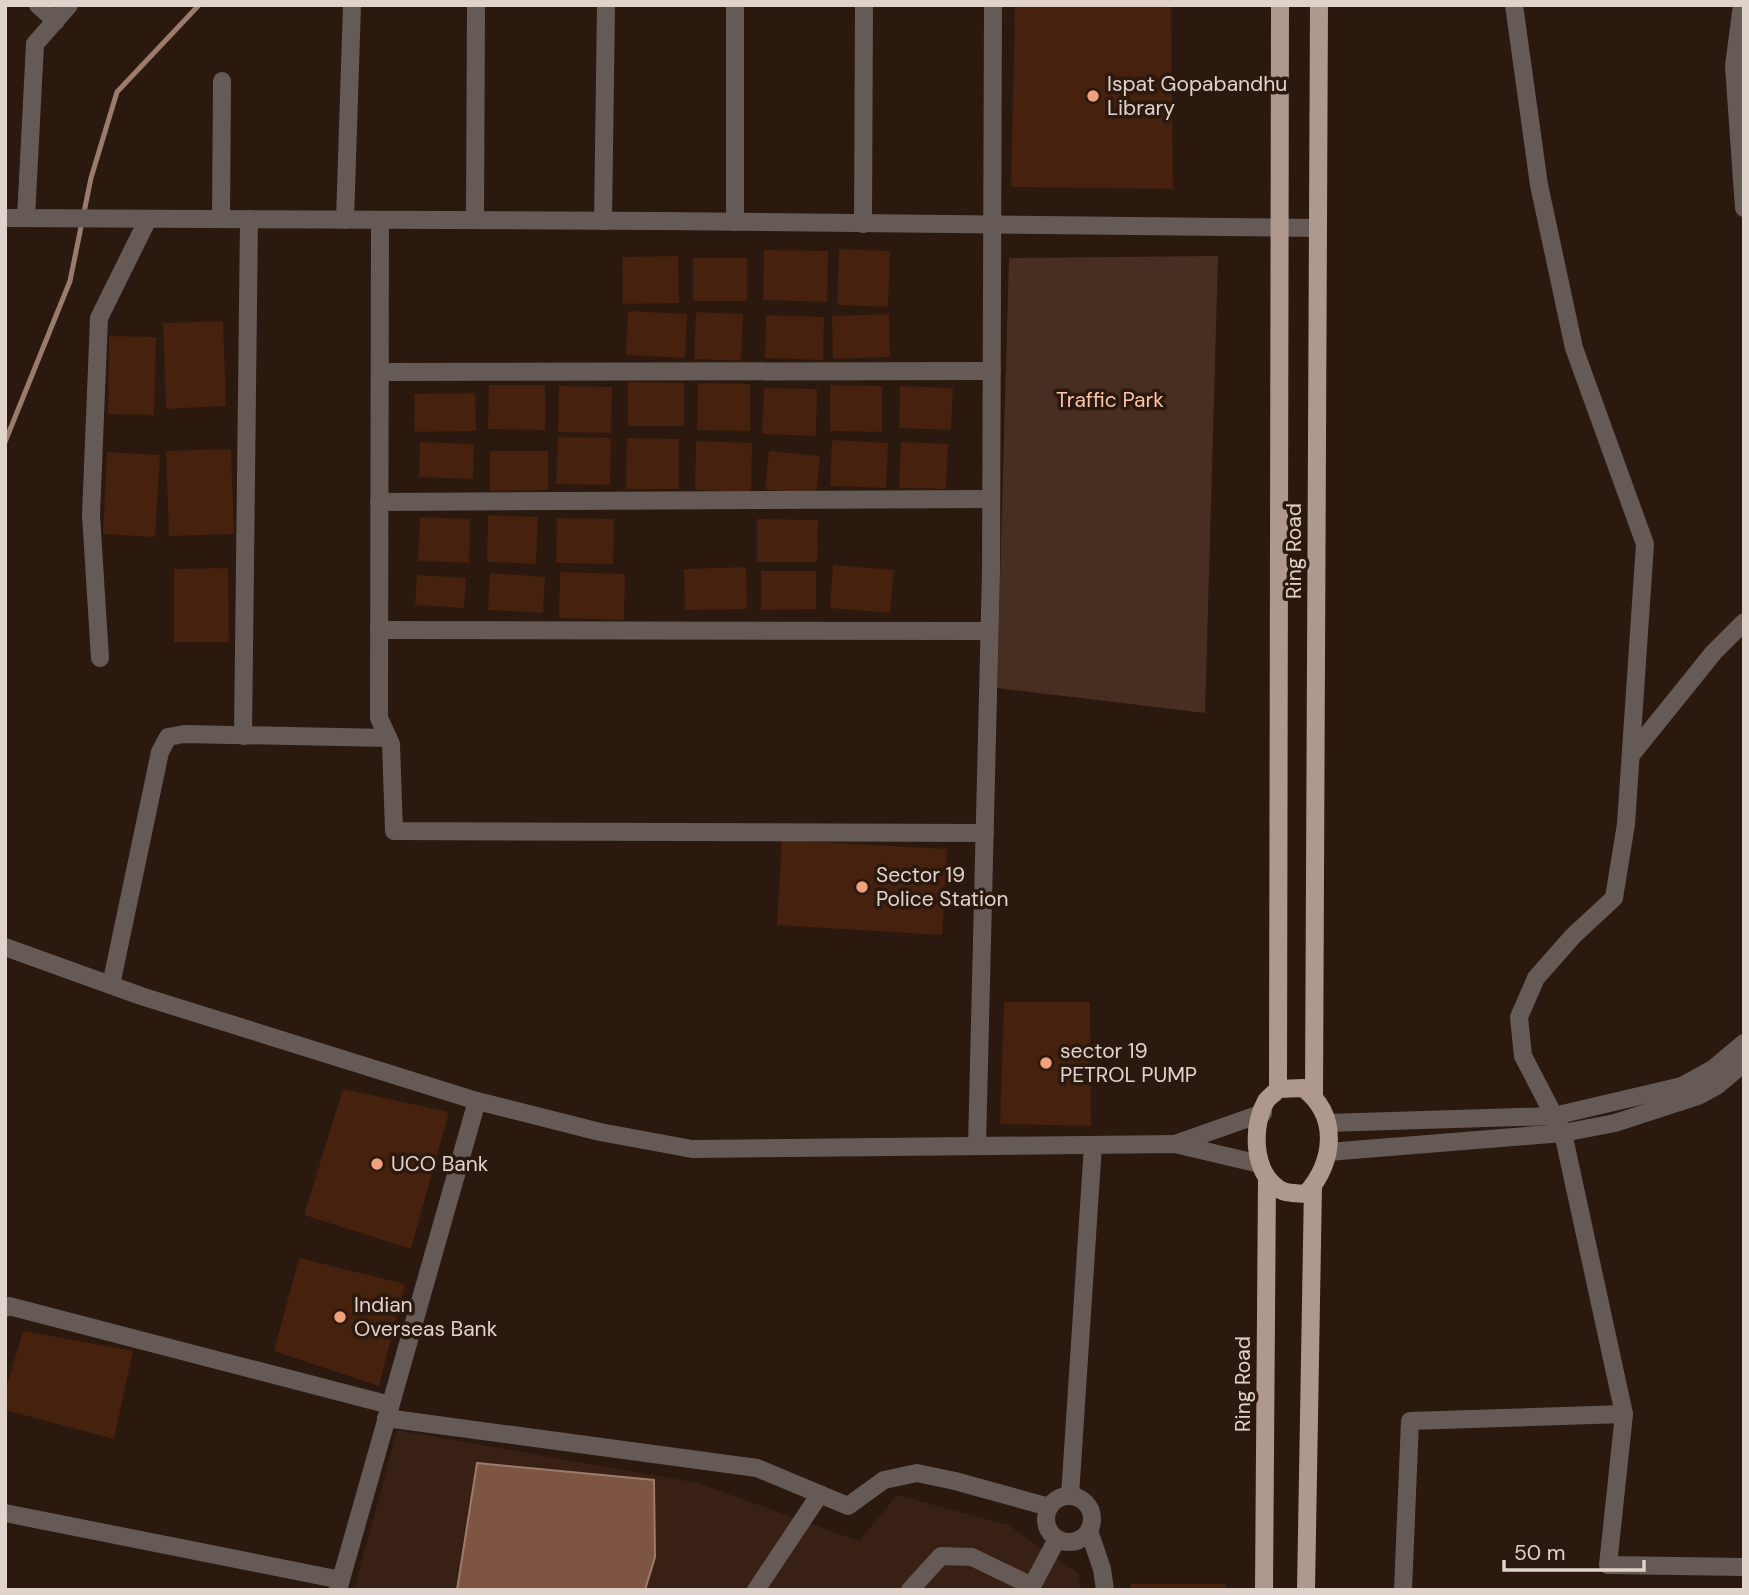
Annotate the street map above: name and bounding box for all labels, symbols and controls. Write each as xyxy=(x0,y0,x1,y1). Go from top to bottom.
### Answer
place label: Ispat Gopabandhu Library xyxy=(1107,70,1287,122)
marker: Ispat Gopabandhu Library xyxy=(1085,88,1101,104)
park label: Traffic Park xyxy=(1056,386,1164,414)
street label: Ring Road xyxy=(1280,503,1308,599)
place label: Sector 19 Police Station xyxy=(876,861,1009,913)
marker: Sector 19 Police Station xyxy=(854,879,870,895)
place label: sector 19 PETROL PUMP xyxy=(1060,1037,1197,1089)
marker: sector 19 PETROL PUMP xyxy=(1038,1055,1054,1071)
place label: UCO Bank xyxy=(391,1150,489,1178)
marker: UCO Bank xyxy=(369,1156,385,1172)
place label: Indian Overseas Bank xyxy=(354,1291,498,1343)
marker: Indian Overseas Bank xyxy=(332,1309,348,1325)
street label: Ring Road xyxy=(1229,1336,1257,1432)
scale bar xyxy=(1504,1528,1644,1572)
text: 50 m xyxy=(1514,1539,1565,1567)

